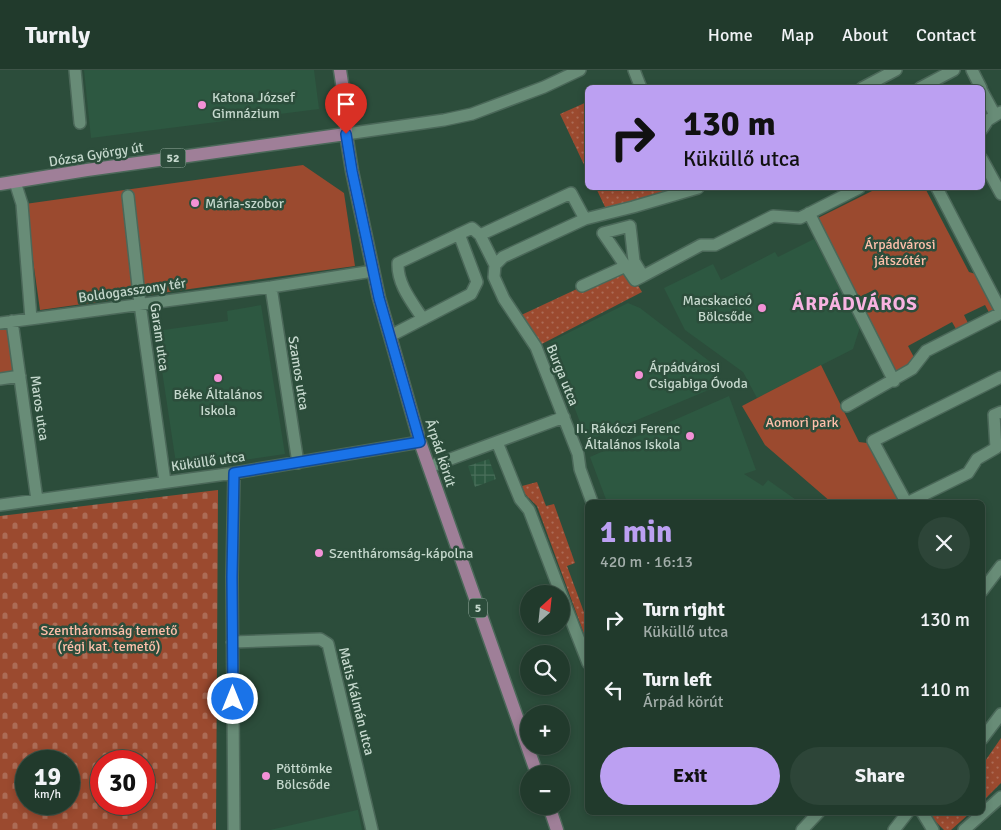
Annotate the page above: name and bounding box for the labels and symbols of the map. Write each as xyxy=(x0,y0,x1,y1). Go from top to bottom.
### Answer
pin xyxy=(325,83,367,134)
place label: Katona József Gimnázium xyxy=(212,89,296,122)
marker: Katona József Gimnázium xyxy=(196,99,208,111)
street label: Dózsa György út xyxy=(47,139,145,170)
road number: 52 xyxy=(160,148,186,168)
place label: Mária-szobor xyxy=(205,195,285,212)
marker: Mária-szobor xyxy=(189,197,201,209)
park label: Árpádvárosi játszótér xyxy=(864,236,936,269)
street label: Boldogasszony tér xyxy=(77,274,188,306)
place label: Macskacicó Bölcsőde xyxy=(683,292,752,325)
district label: ÁRPÁDVÁROS xyxy=(792,292,918,316)
street label: Garam utca xyxy=(146,302,173,372)
marker: Macskacicó Bölcsőde xyxy=(756,302,768,314)
street label: Szamos utca xyxy=(284,335,313,411)
street label: Burga utca xyxy=(543,342,583,408)
place label: Árpádvárosi Csigabiga Óvoda xyxy=(649,359,748,392)
marker: Árpádvárosi Csigabiga Óvoda xyxy=(633,369,645,381)
marker: Béke Általános Iskola xyxy=(212,372,224,384)
street label: Maros utca xyxy=(27,374,53,442)
place label: Béke Általános Iskola xyxy=(174,386,262,419)
park label: Aomori park xyxy=(765,414,839,431)
street label: Árpád körút xyxy=(422,417,460,489)
place label: II. Rákóczi Ferenc Általános Iskola xyxy=(576,420,680,453)
marker: II. Rákóczi Ferenc Általános Iskola xyxy=(684,430,696,442)
street label: Küküllő utca xyxy=(170,448,246,475)
place label: Szentháromság-kápolna xyxy=(329,545,473,562)
marker: Szentháromság-kápolna xyxy=(313,547,325,559)
north arrow xyxy=(520,585,570,635)
road number: 5 xyxy=(469,598,487,618)
park label: Szentháromság temető (régi kat. temető) xyxy=(41,622,177,655)
street label: Matis Kálmán utca xyxy=(335,645,378,757)
position arrow xyxy=(206,672,258,724)
speed limit sign: 30 xyxy=(90,750,155,815)
place label: Pöttömke Bölcsőde xyxy=(276,760,333,793)
marker: Pöttömke Bölcsőde xyxy=(260,770,272,782)

